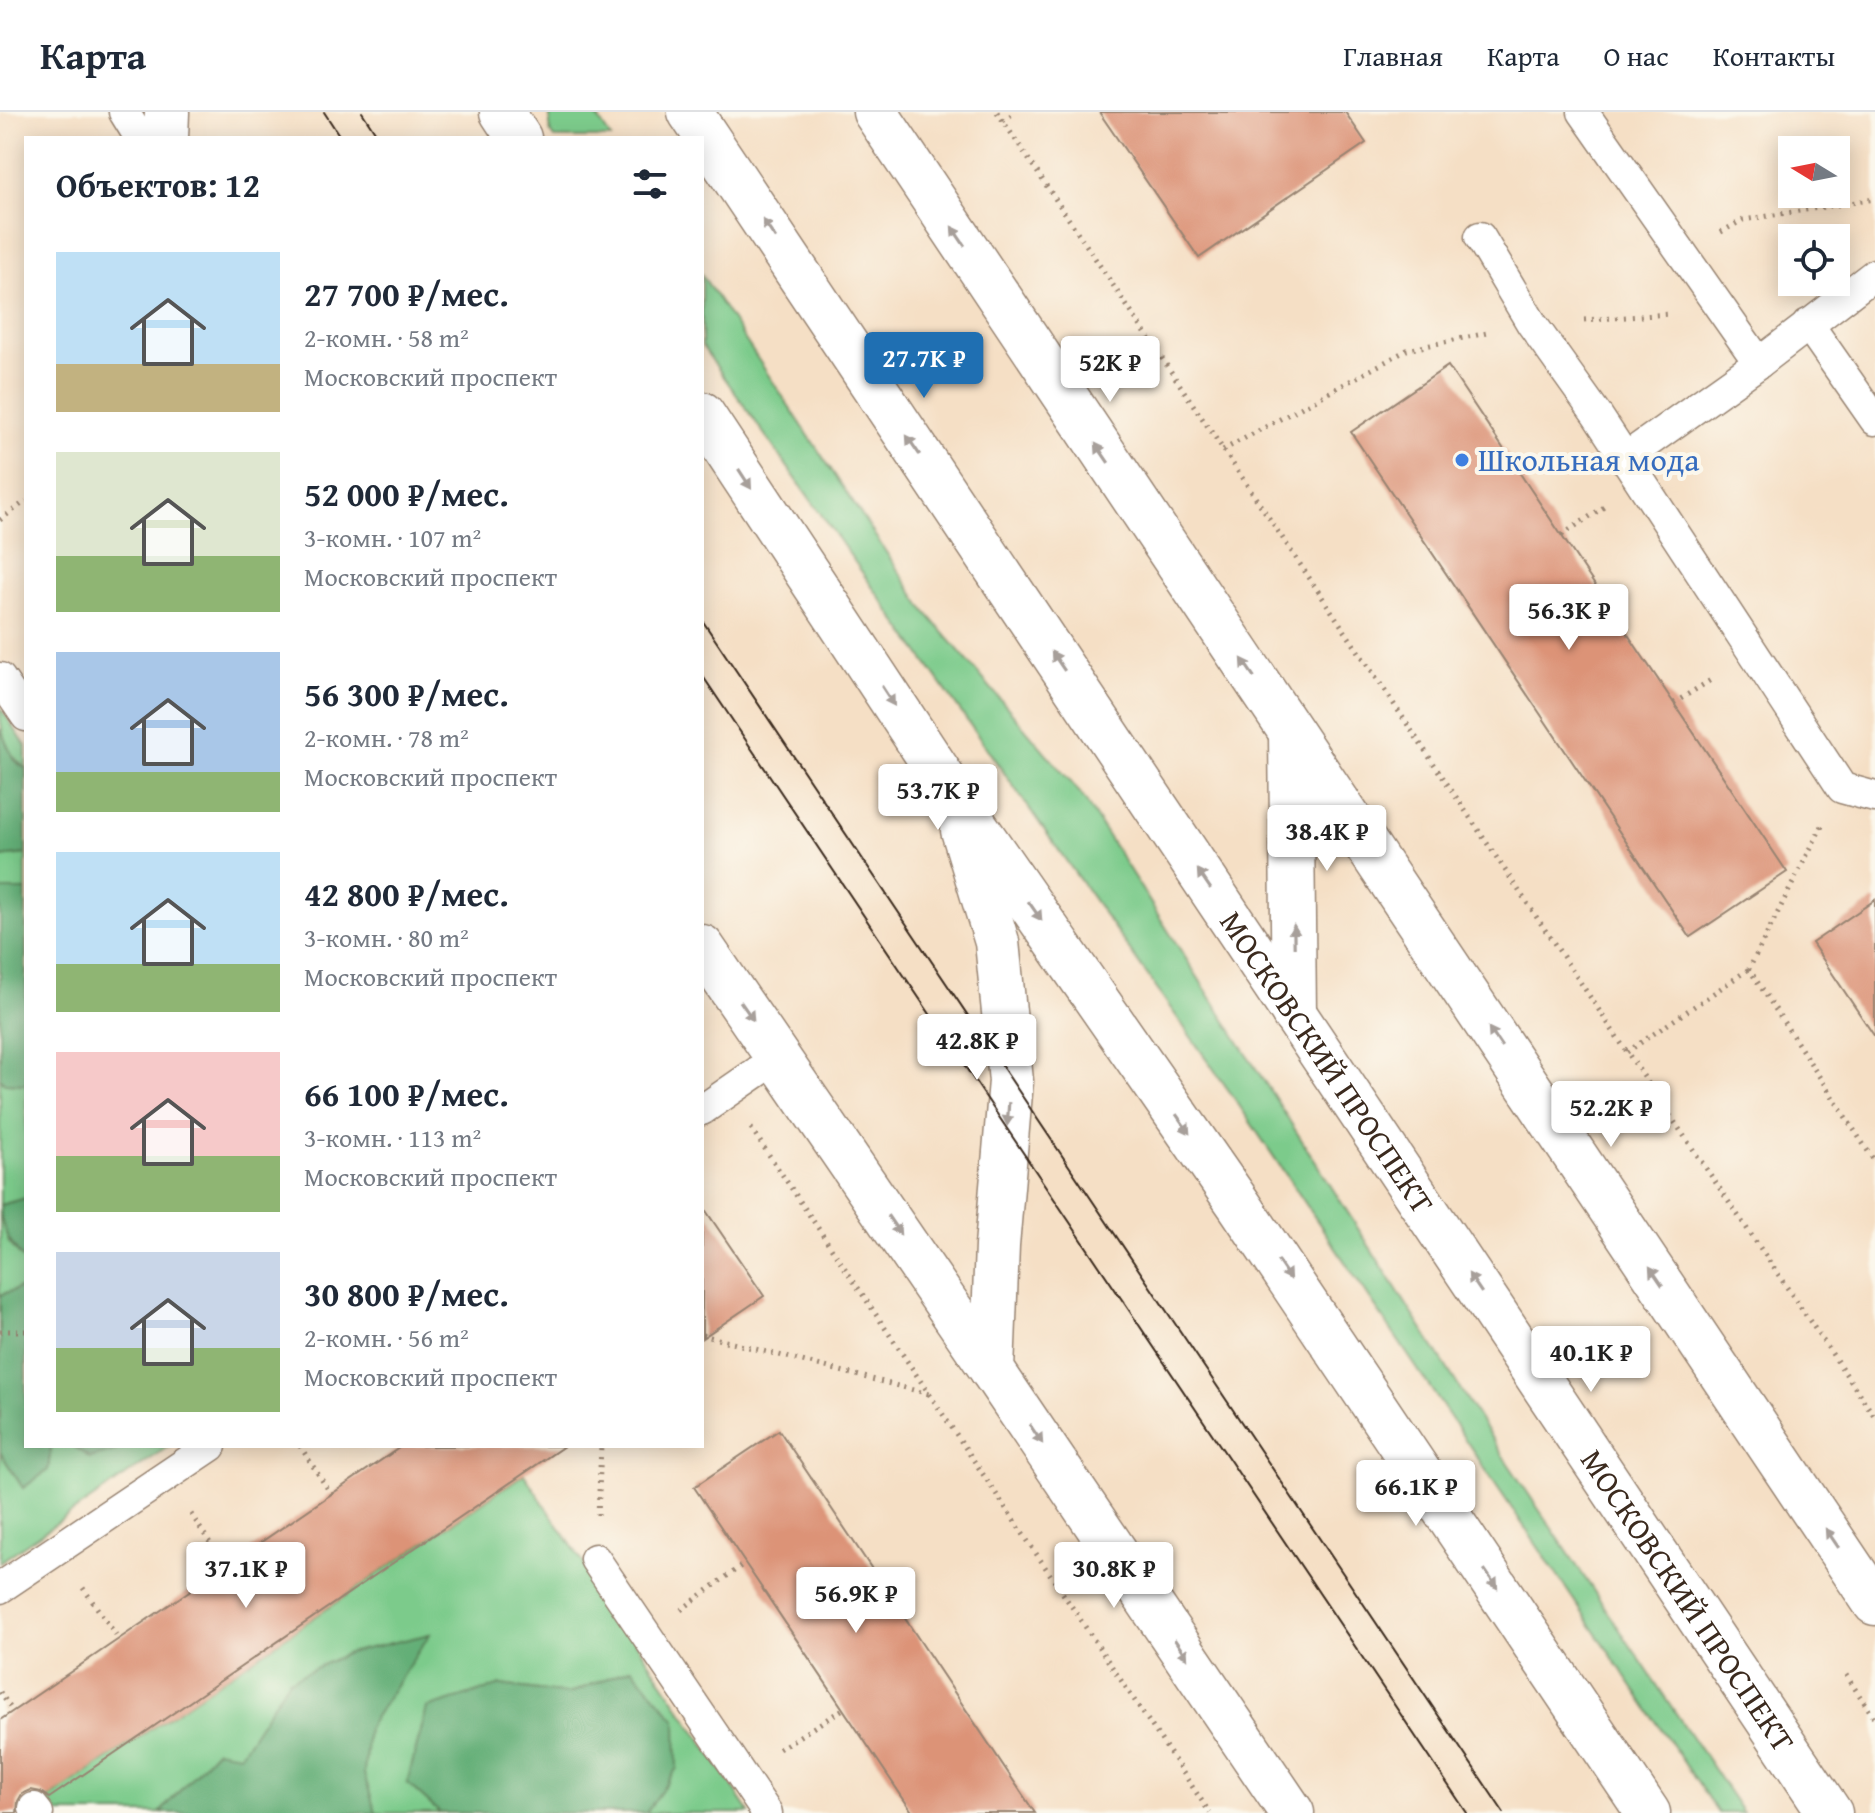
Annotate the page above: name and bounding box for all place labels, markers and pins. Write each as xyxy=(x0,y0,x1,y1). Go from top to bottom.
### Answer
pin: 27.7K ₽ xyxy=(850,332,998,400)
pin: 52K ₽ xyxy=(1054,336,1166,404)
place label: Школьная мода xyxy=(1478,436,1700,483)
marker: Школьная мода xyxy=(1453,451,1471,469)
pin: 56.3K ₽ xyxy=(1495,584,1643,652)
pin: 53.7K ₽ xyxy=(864,764,1012,832)
pin: 38.4K ₽ xyxy=(1253,805,1401,873)
pin: 42.8K ₽ xyxy=(903,1014,1051,1082)
pin: 52.2K ₽ xyxy=(1537,1081,1685,1149)
pin: 40.1K ₽ xyxy=(1517,1326,1665,1394)
pin: 66.1K ₽ xyxy=(1342,1460,1490,1528)
pin: 37.1K ₽ xyxy=(172,1542,320,1610)
pin: 30.8K ₽ xyxy=(1040,1542,1188,1610)
pin: 56.9K ₽ xyxy=(782,1567,930,1635)

